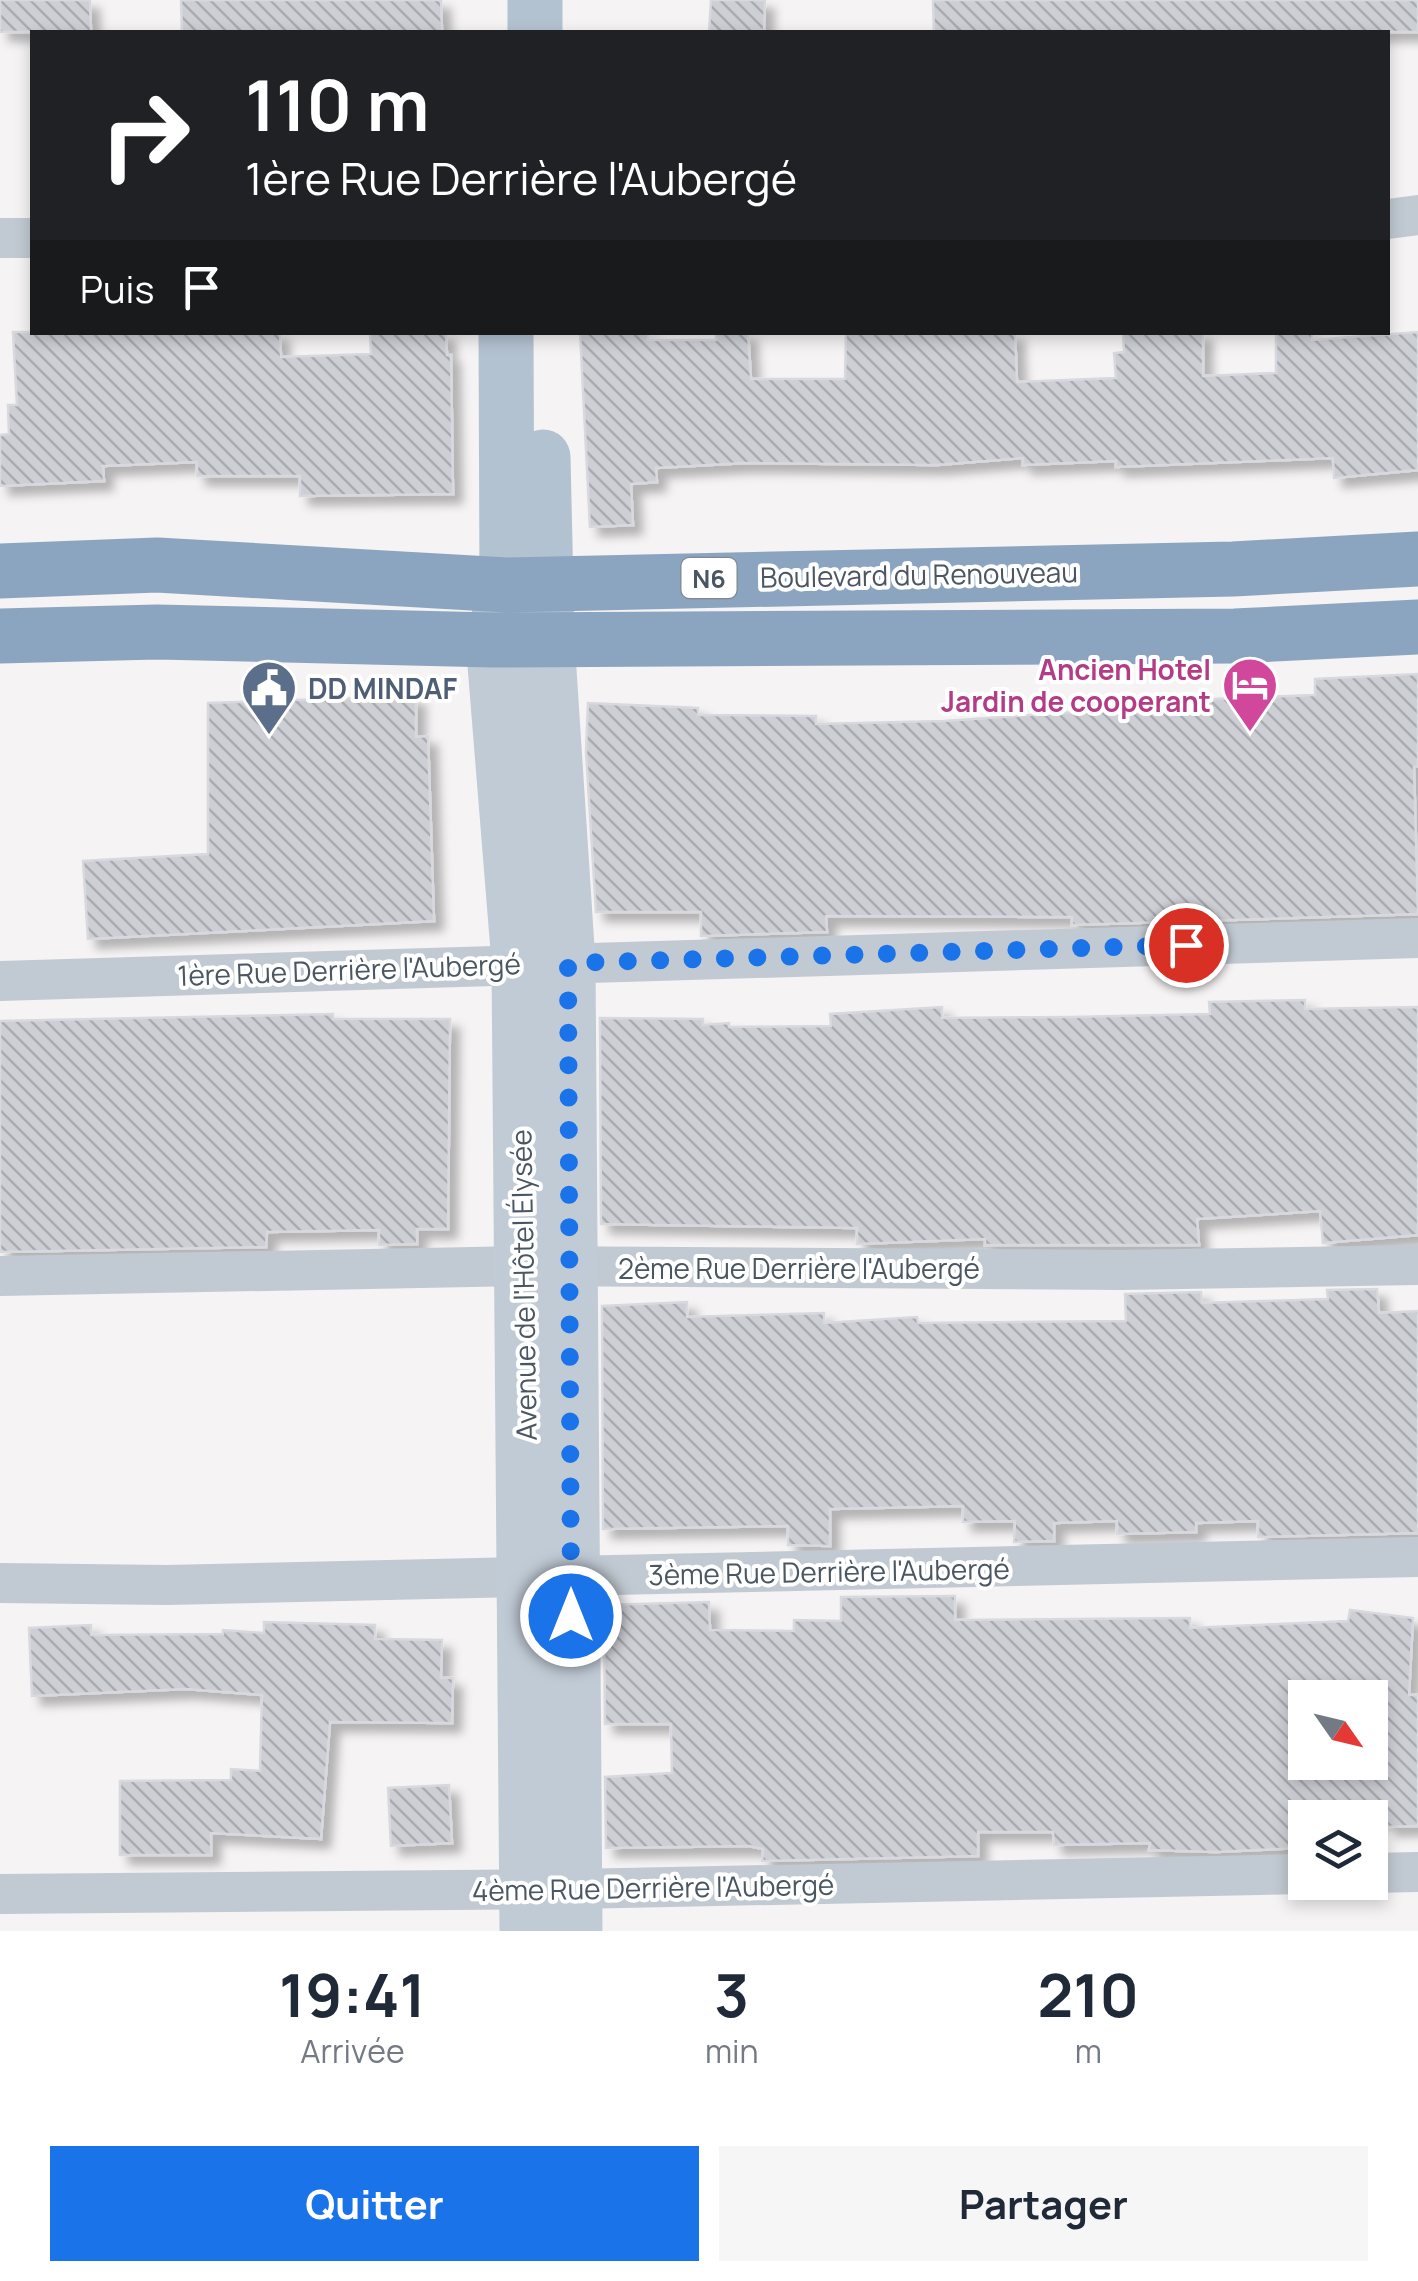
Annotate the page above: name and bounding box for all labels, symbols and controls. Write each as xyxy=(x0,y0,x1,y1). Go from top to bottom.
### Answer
text: 110 m xyxy=(245,56,429,152)
icon: right xyxy=(80,70,210,200)
text: 1ère Rue Derrière l'Aubergé xyxy=(245,147,797,209)
icon: arrive xyxy=(174,260,229,315)
text: Puis xyxy=(80,262,154,314)
street label: Boulevard du Renouveau xyxy=(760,552,1078,596)
road number: N6 xyxy=(682,558,736,598)
place label: Ancien Hotel Jardin de cooperant xyxy=(941,650,1211,720)
hotel icon: Ancien Hotel Jardin de cooperant xyxy=(1220,655,1280,734)
public building icon: DD MINDAF xyxy=(239,658,299,737)
place label: DD MINDAF xyxy=(308,669,458,707)
pin xyxy=(1144,903,1229,988)
icon: arrive xyxy=(1159,918,1214,973)
street label: 1ère Rue Derrière l'Aubergé xyxy=(177,944,521,994)
street label: Avenue de l'Hôtel Élysée xyxy=(501,1129,545,1441)
street label: 2ème Rue Derrière l'Aubergé xyxy=(618,1249,980,1287)
street label: 3ème Rue Derrière l'Aubergé xyxy=(648,1549,1010,1593)
position arrow xyxy=(519,1564,623,1668)
north arrow xyxy=(1288,1680,1388,1780)
map controls xyxy=(1288,1680,1388,1900)
button: layers xyxy=(1288,1800,1388,1900)
street label: 4ème Rue Derrière l'Aubergé xyxy=(471,1865,835,1909)
text: 19:41 xyxy=(279,1953,426,2035)
text: 3 xyxy=(714,1953,749,2035)
text: 210 xyxy=(1038,1953,1139,2035)
text: Arrivée xyxy=(300,2029,405,2073)
text: min xyxy=(705,2029,759,2073)
text: m xyxy=(1075,2029,1102,2073)
button: Quitter xyxy=(50,2146,699,2261)
button: Partager xyxy=(719,2146,1368,2261)

